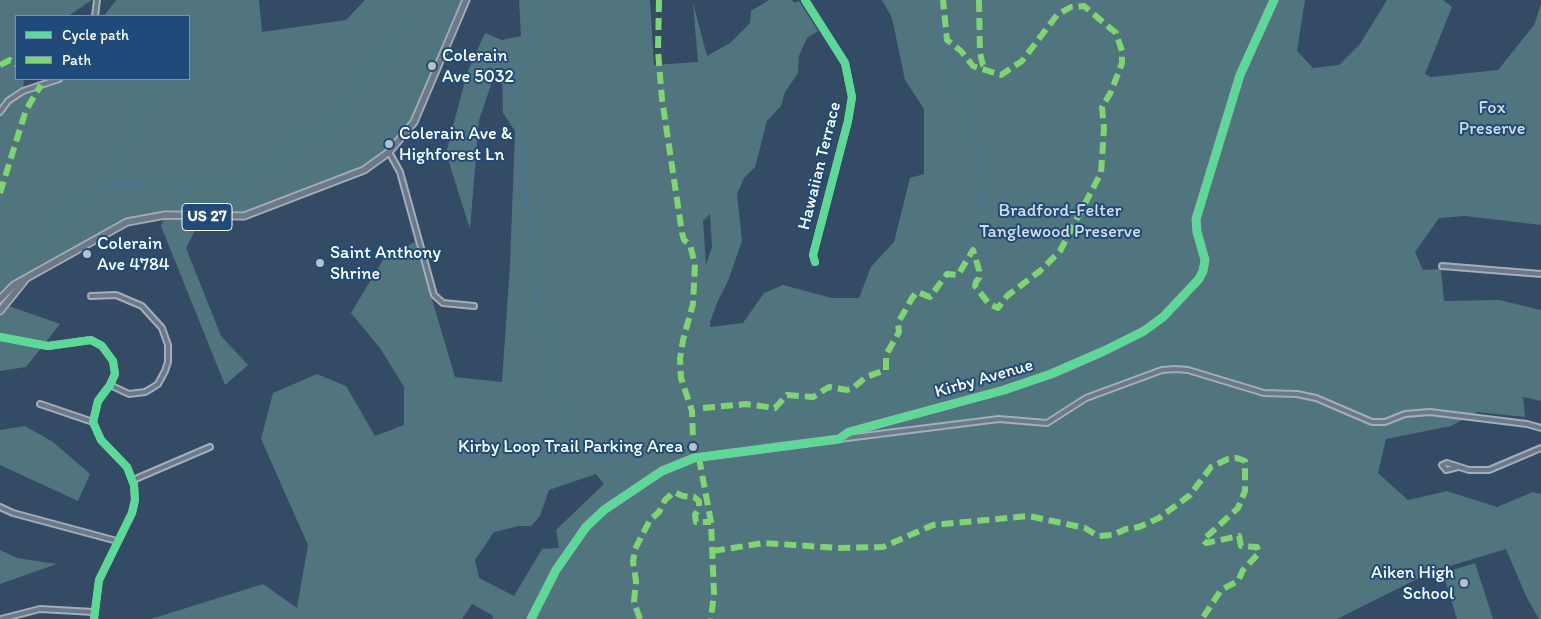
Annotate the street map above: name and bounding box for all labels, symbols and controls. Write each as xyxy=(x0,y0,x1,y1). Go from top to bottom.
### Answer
legend xyxy=(15,15,190,80)
text: Cycle path xyxy=(62,26,129,44)
place label: Colerain Ave 5032 xyxy=(442,45,514,88)
text: Path xyxy=(62,51,91,69)
marker: Colerain Ave 5032 xyxy=(426,60,438,72)
park label: Fox Preserve xyxy=(1459,97,1525,140)
street label: Hawaiian Terrace xyxy=(794,100,846,232)
place label: Colerain Ave & Highforest Ln xyxy=(399,123,512,166)
marker: Colerain Ave & Highforest Ln xyxy=(383,138,395,150)
park label: Bradford-Felter Tanglewood Preserve xyxy=(979,200,1141,242)
road number: US 27 xyxy=(182,203,232,230)
place label: Colerain Ave 4784 xyxy=(97,233,170,276)
place label: Saint Anthony Shrine xyxy=(330,242,441,284)
marker: Colerain Ave 4784 xyxy=(81,248,93,260)
marker: Saint Anthony Shrine xyxy=(314,257,326,269)
street label: Kirby Avenue xyxy=(932,355,1036,403)
place label: Kirby Loop Trail Parking Area xyxy=(458,436,683,458)
marker: Kirby Loop Trail Parking Area xyxy=(687,441,699,453)
place label: Aiken High School xyxy=(1371,562,1454,604)
marker: Aiken High School xyxy=(1458,577,1470,589)

